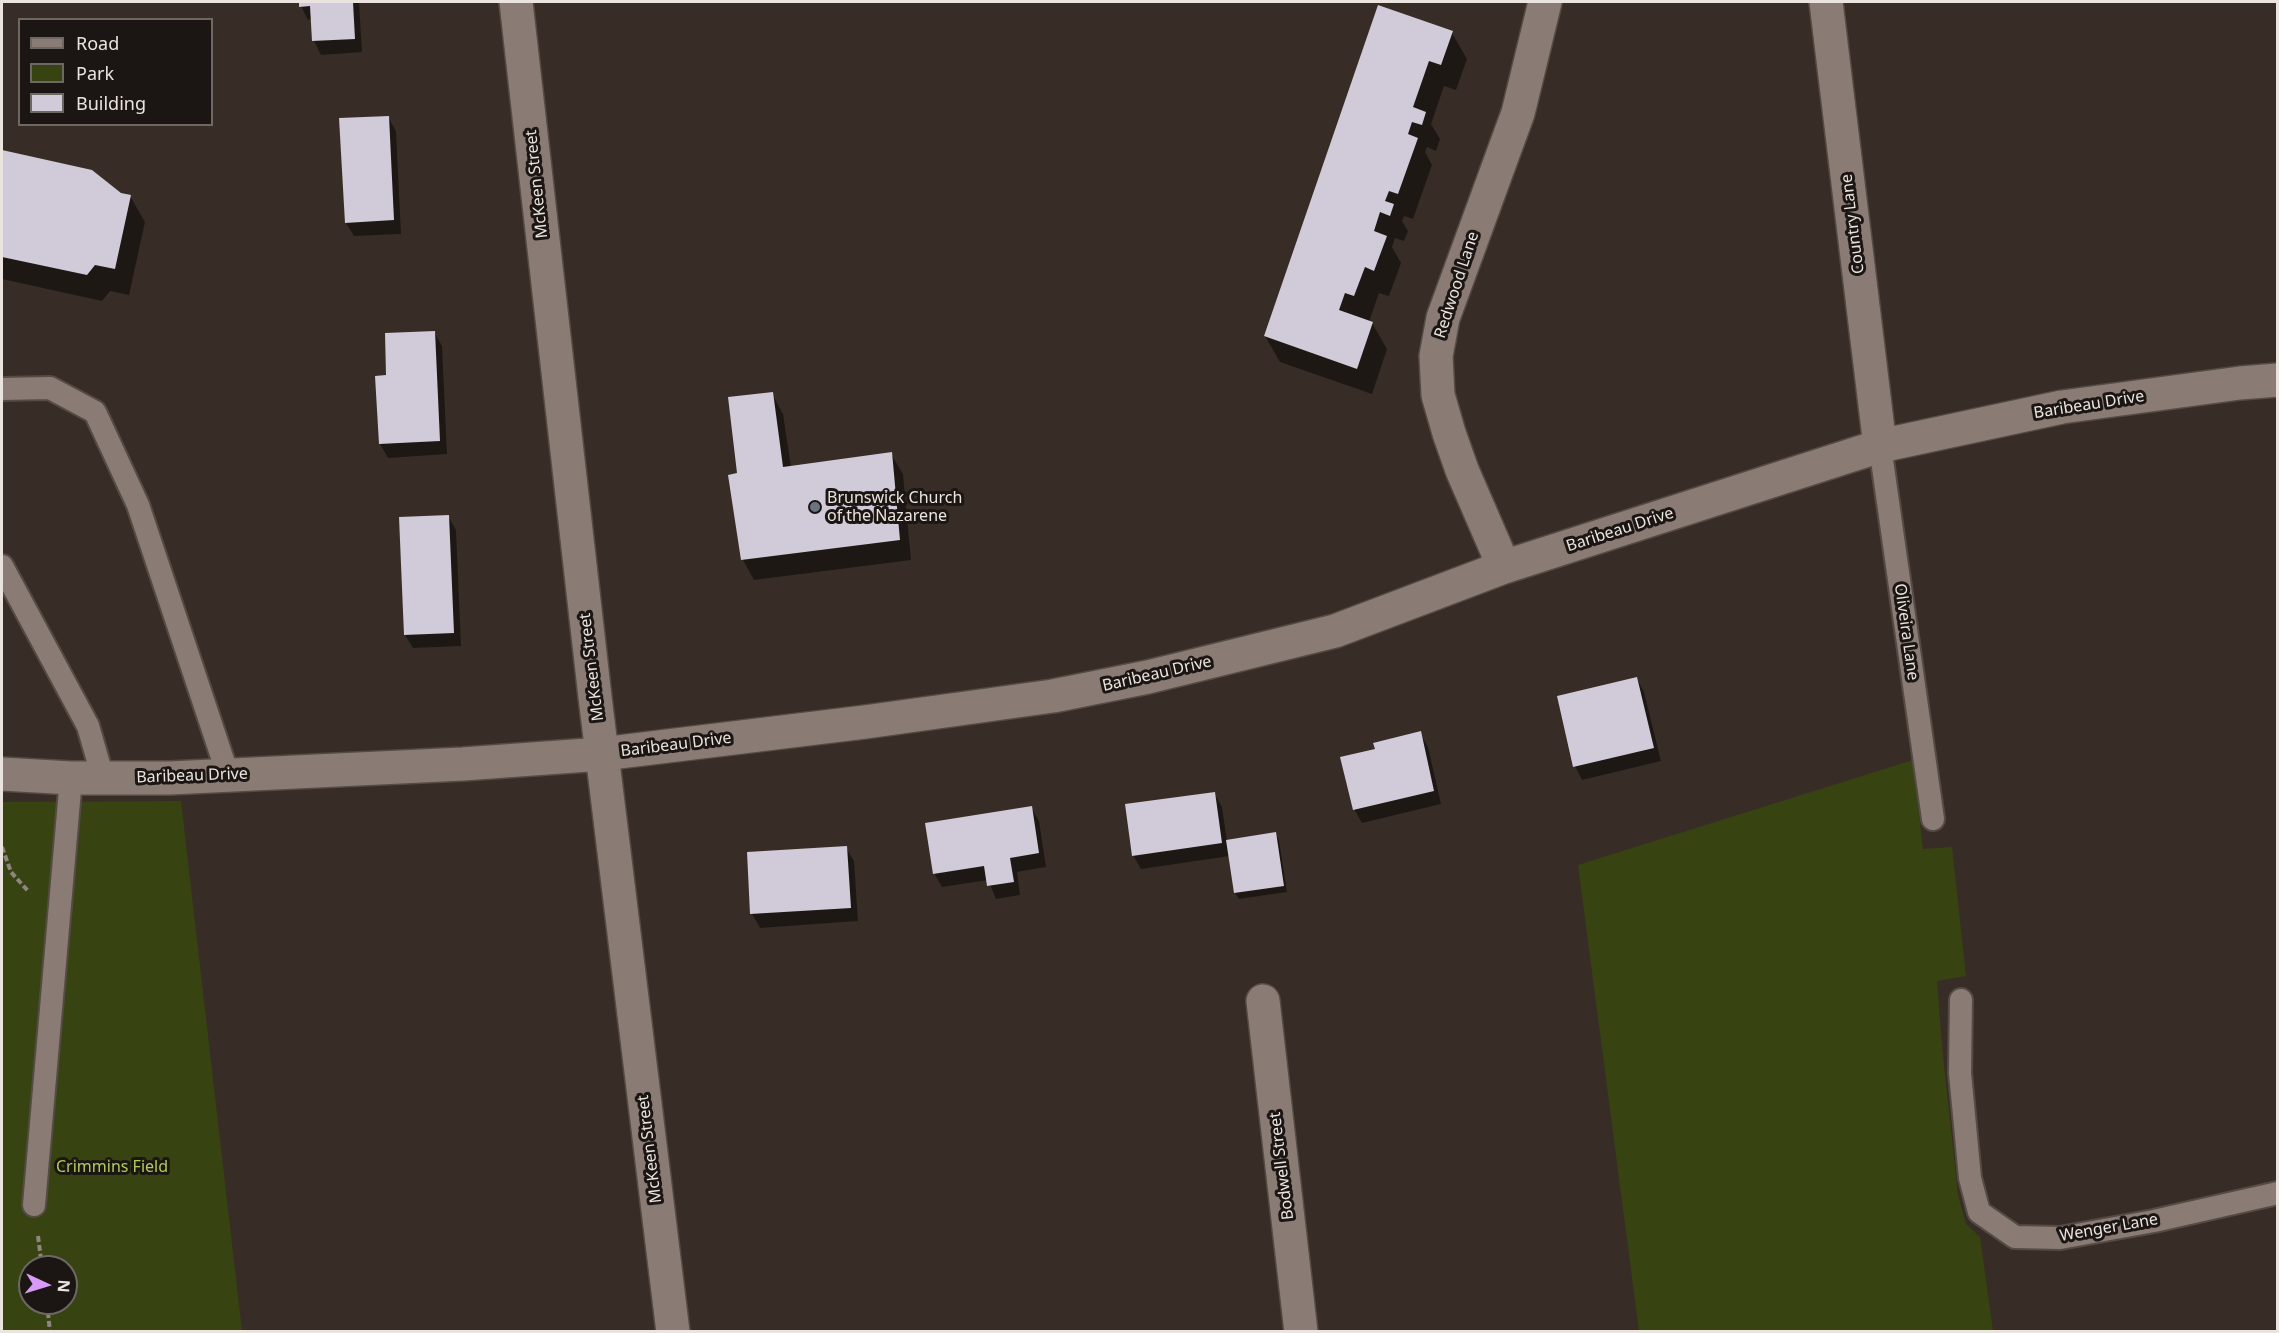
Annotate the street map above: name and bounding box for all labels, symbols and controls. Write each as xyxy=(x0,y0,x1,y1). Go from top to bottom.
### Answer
legend xyxy=(18,18,213,126)
text: Road xyxy=(76,31,119,55)
text: Park xyxy=(76,61,114,85)
text: Building xyxy=(76,91,146,115)
street label: McKeen Street xyxy=(522,129,552,239)
street label: Country Lane xyxy=(1837,173,1869,275)
street label: Redwood Lane xyxy=(1431,229,1483,341)
street label: Baribeau Drive xyxy=(2032,387,2146,423)
place label: Brunswick Church of the Nazarene xyxy=(827,488,962,526)
marker: Brunswick Church of the Nazarene xyxy=(808,500,822,514)
street label: Baribeau Drive xyxy=(1564,504,1676,556)
street label: Oliveira Lane xyxy=(1890,582,1922,682)
street label: McKeen Street xyxy=(576,612,608,722)
street label: Baribeau Drive xyxy=(1100,652,1214,696)
street label: Baribeau Drive xyxy=(619,729,733,761)
street label: Baribeau Drive xyxy=(136,764,248,788)
street label: McKeen Street xyxy=(634,1094,666,1204)
street label: Bodwell Street xyxy=(1266,1111,1298,1221)
park label: Crimmins Field xyxy=(56,1157,168,1177)
street label: Wenger Lane xyxy=(2058,1210,2160,1246)
north arrow xyxy=(18,1255,78,1315)
text: N xyxy=(53,1279,75,1293)

